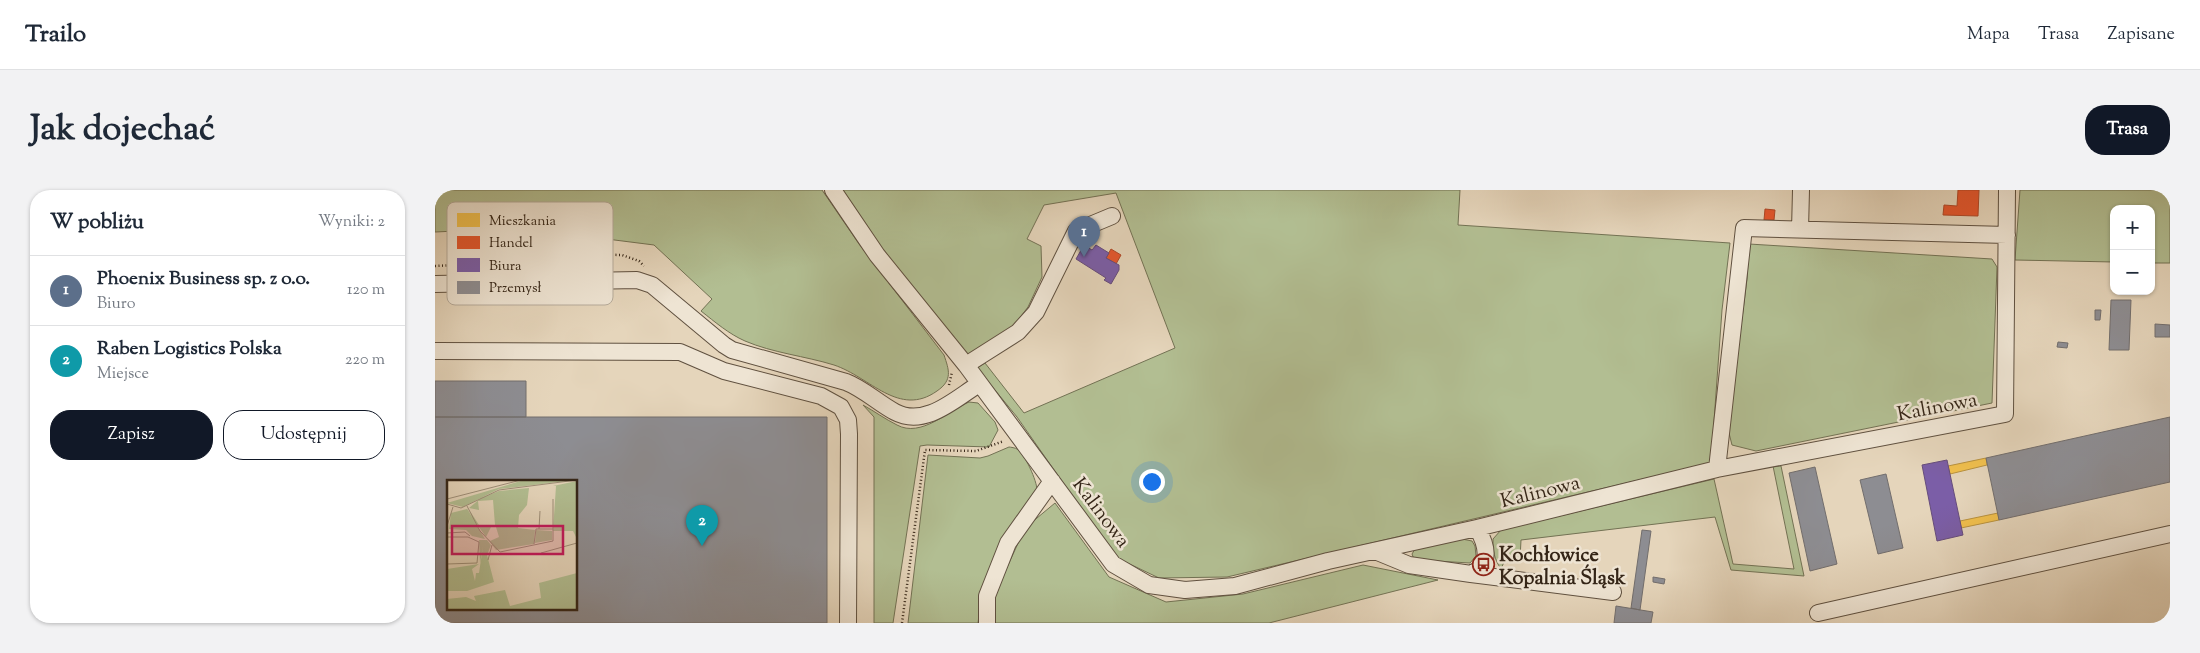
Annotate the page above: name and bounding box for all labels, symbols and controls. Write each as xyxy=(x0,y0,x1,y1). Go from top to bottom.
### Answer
text: Trailo xyxy=(25,18,86,52)
text: Mapa xyxy=(1967,22,2010,48)
text: Trasa xyxy=(2038,22,2079,48)
text: Zapisane xyxy=(2107,22,2175,48)
text: Jak dojechać xyxy=(30,105,215,156)
button: Trasa xyxy=(2085,105,2170,155)
legend xyxy=(447,202,613,305)
map controls xyxy=(2110,205,2155,295)
button: + xyxy=(2110,205,2155,250)
text: W pobliżu xyxy=(50,208,144,238)
text: Wyniki: 2 xyxy=(318,211,385,234)
text: Mieszkania xyxy=(489,212,556,232)
pin: 1 xyxy=(1068,216,1100,257)
text: Handel xyxy=(489,234,533,254)
button: − xyxy=(2110,250,2155,295)
text: Biura xyxy=(489,257,522,277)
text: Phoenix Business sp. z o.o. xyxy=(97,266,310,293)
text: 1 xyxy=(63,279,69,302)
text: 120 m xyxy=(347,279,385,302)
text: Przemysł xyxy=(489,279,541,299)
text: Biuro xyxy=(97,293,136,316)
text: Raben Logistics Polska xyxy=(97,336,282,363)
text: 2 xyxy=(62,349,70,372)
text: 220 m xyxy=(345,349,385,372)
text: Miejsce xyxy=(97,363,149,386)
street label: Kalinowa xyxy=(1895,386,1980,430)
button: Zapisz xyxy=(50,410,213,460)
button: Udostępnij xyxy=(223,410,385,460)
your location xyxy=(1139,469,1165,495)
street label: Kalinowa xyxy=(1498,470,1583,517)
street label: Kalinowa xyxy=(1064,472,1136,555)
inset map xyxy=(447,480,577,610)
pin: 2 xyxy=(686,505,718,546)
place label: Kochłowice Kopalnia Śląsk xyxy=(1499,542,1626,594)
bus stop icon: Kochłowice Kopalnia Śląsk xyxy=(1471,553,1495,577)

